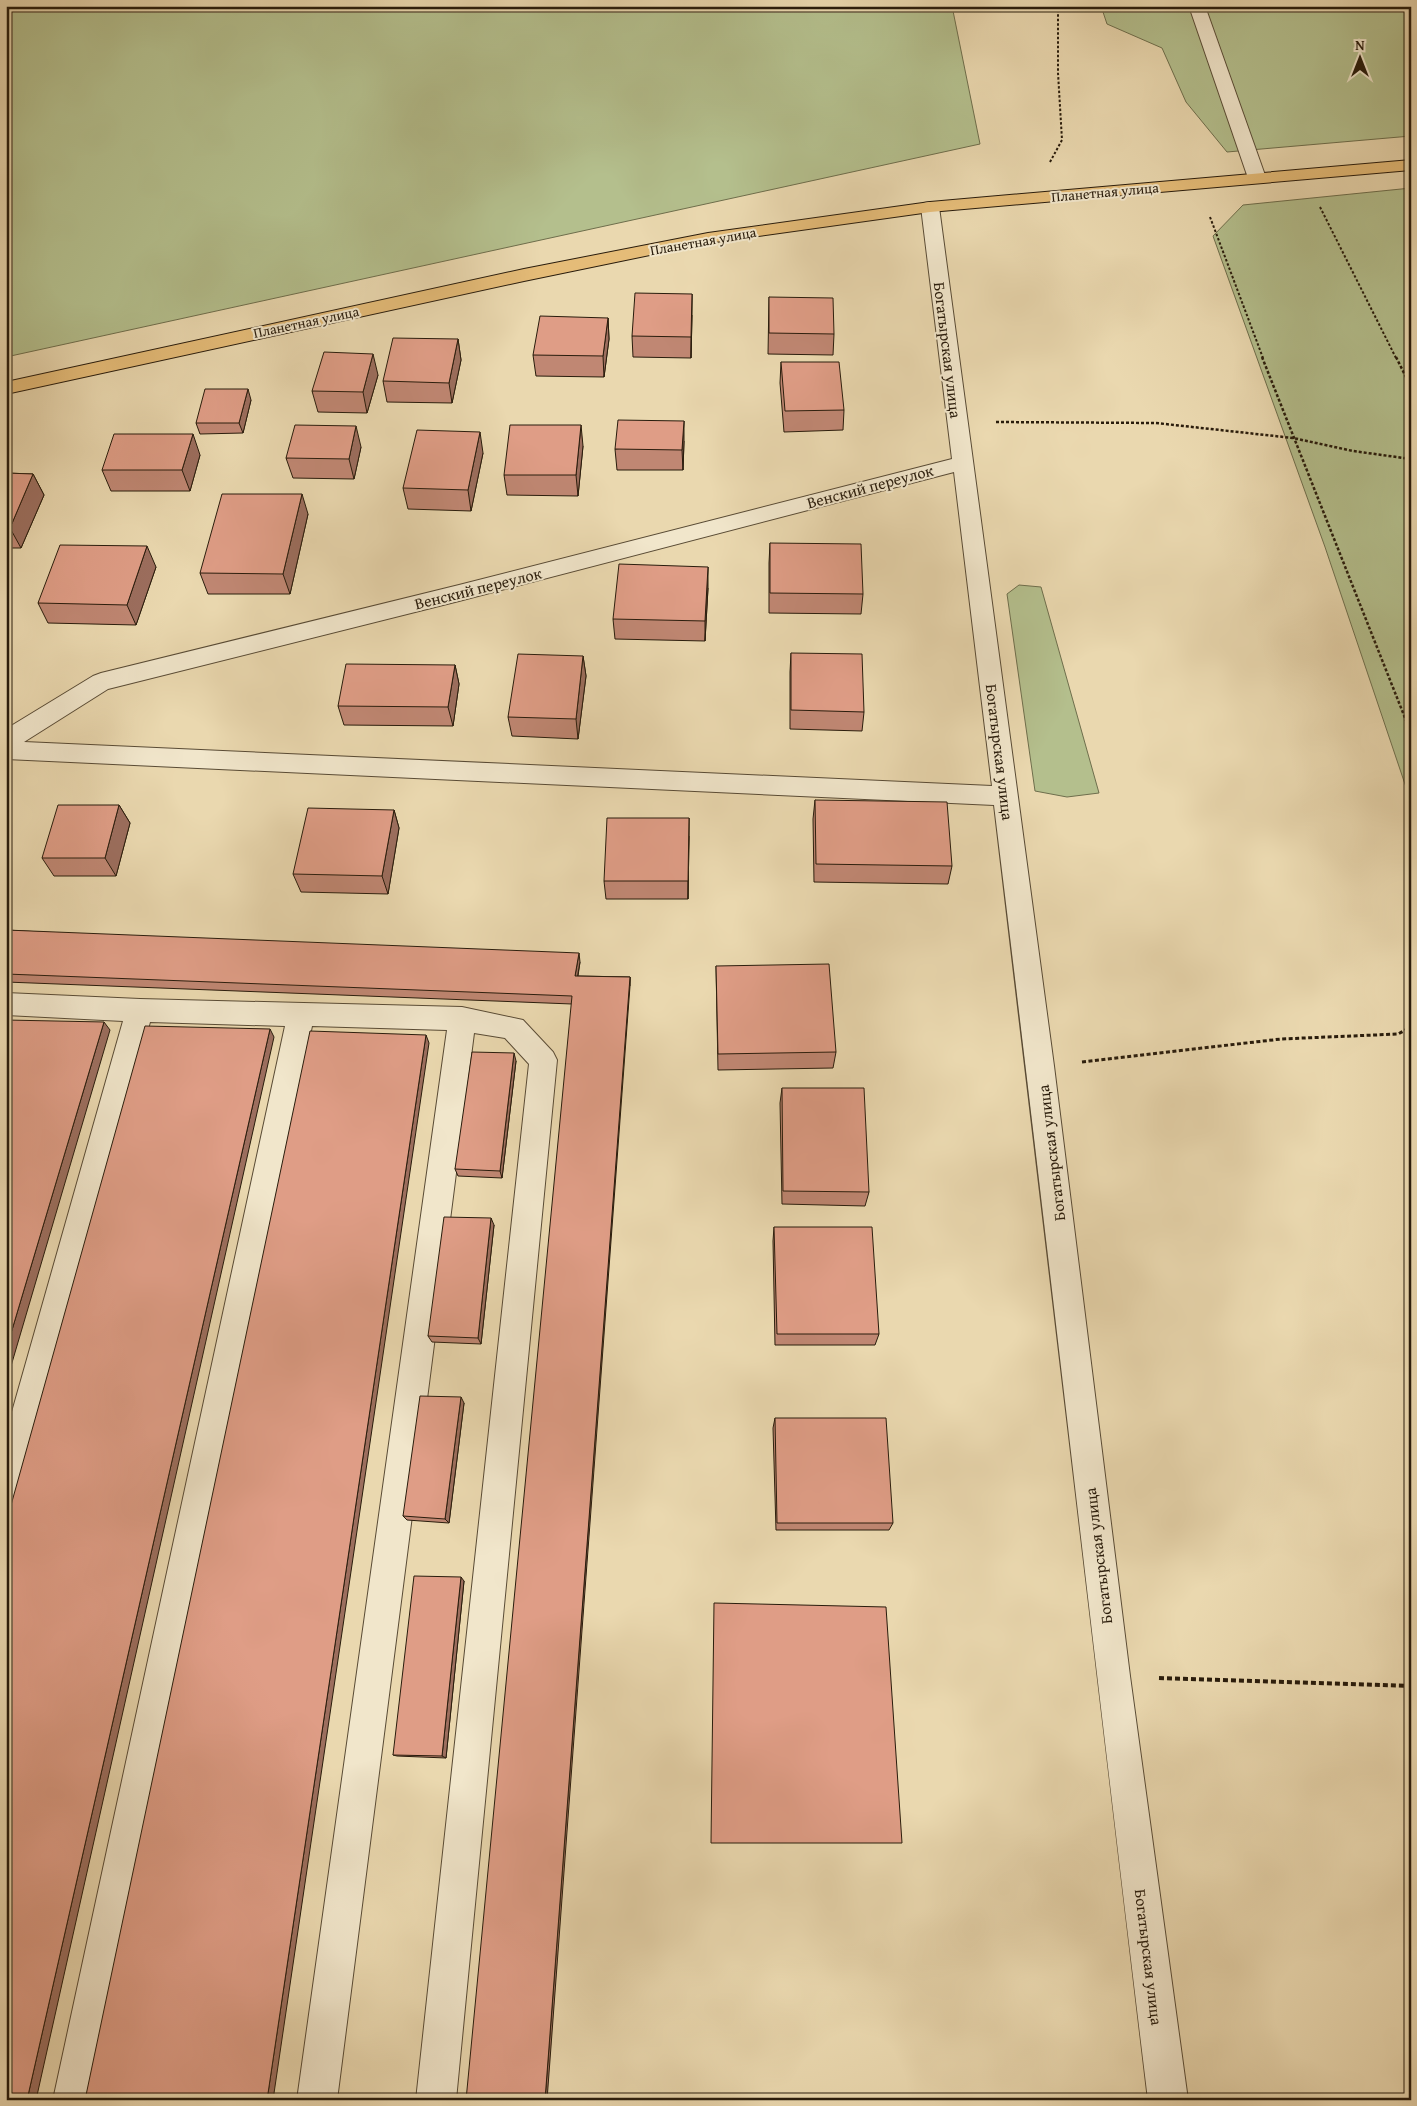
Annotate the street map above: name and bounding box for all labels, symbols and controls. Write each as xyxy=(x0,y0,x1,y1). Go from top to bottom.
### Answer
north arrow xyxy=(1334,32,1384,82)
text: N xyxy=(1355,35,1365,55)
street label: Планетная улица xyxy=(1051,177,1160,207)
street label: Планетная улица xyxy=(648,222,758,260)
street label: Богатырская улица xyxy=(928,281,968,420)
street label: Планетная улица xyxy=(251,301,361,343)
street label: Венский переулок xyxy=(804,457,937,514)
street label: Венский переулок xyxy=(412,560,545,615)
street label: Богатырская улица xyxy=(980,683,1020,822)
street label: Богатырская улица xyxy=(1031,1083,1071,1222)
street label: Богатырская улица xyxy=(1078,1486,1118,1625)
street label: Богатырская улица xyxy=(1129,1888,1169,2027)

